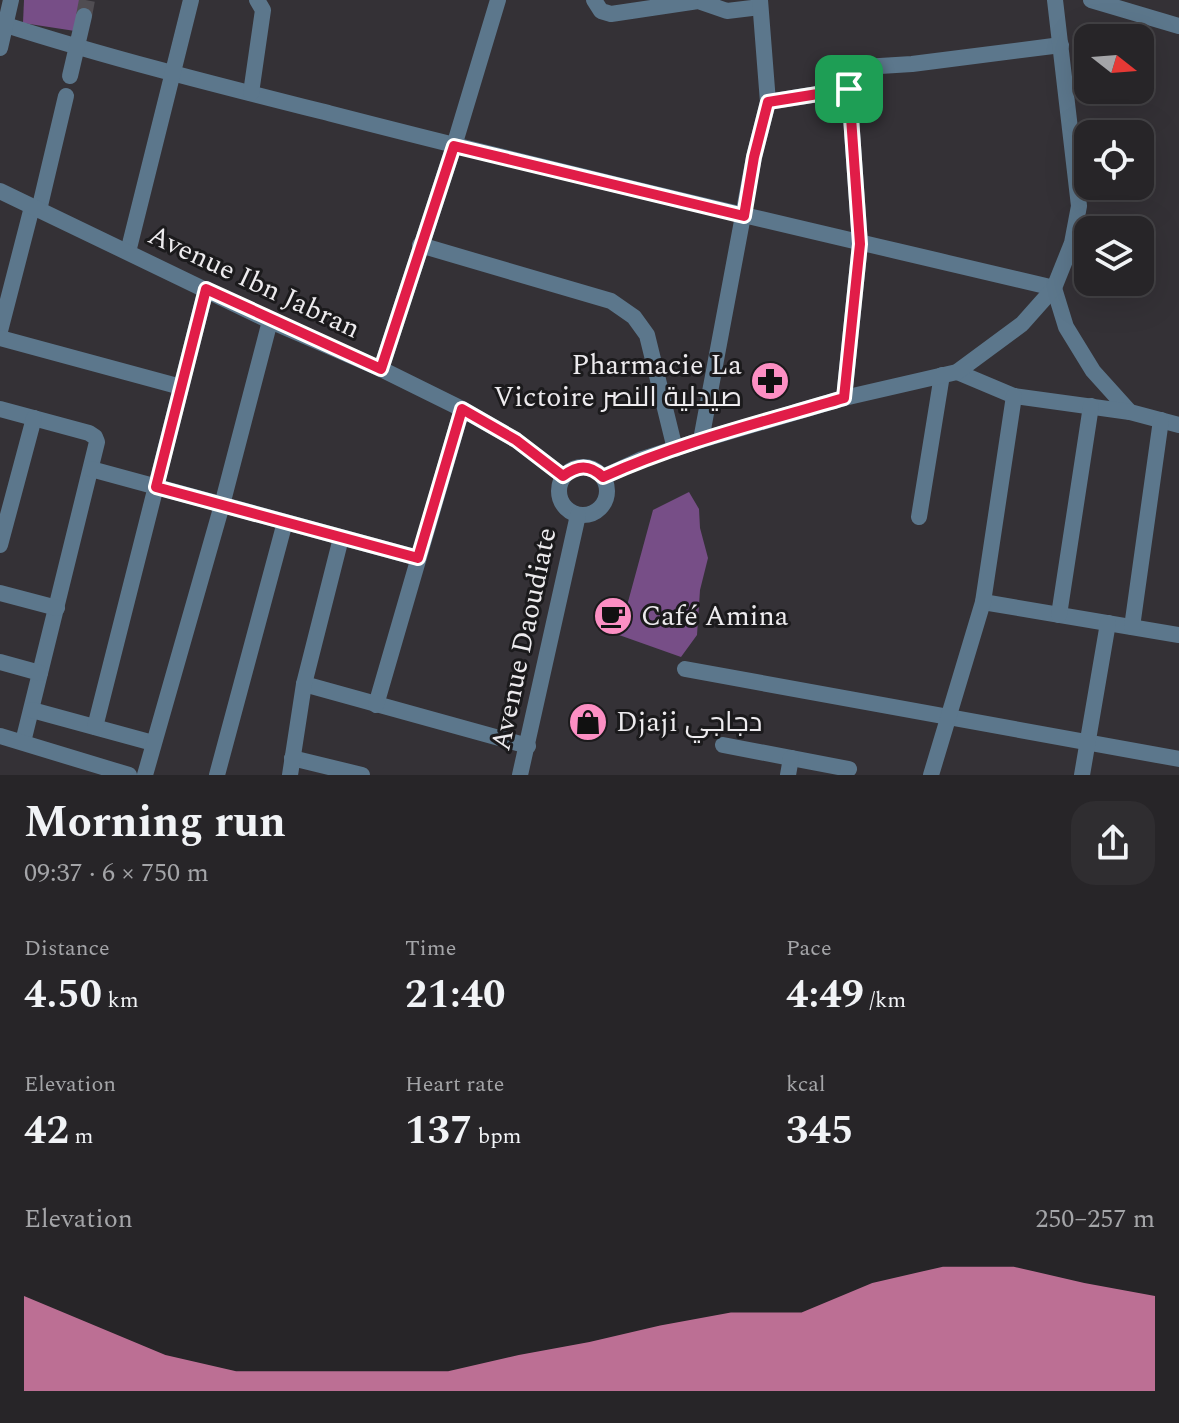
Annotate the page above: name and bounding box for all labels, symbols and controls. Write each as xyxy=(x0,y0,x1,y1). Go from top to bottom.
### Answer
north arrow xyxy=(1074,24,1154,104)
map controls xyxy=(1074,24,1154,296)
pin xyxy=(815,55,883,123)
icon: arrive xyxy=(827,67,871,111)
button: locate xyxy=(1074,120,1154,200)
street label: Avenue Ibn Jabran xyxy=(141,214,367,350)
button: layers xyxy=(1074,216,1154,296)
place label: Pharmacie La Victoire صيدلية النصر xyxy=(494,344,742,419)
pharmacy icon: Pharmacie La Victoire صيدلية النصر xyxy=(749,360,791,402)
street label: Avenue Daoudiate xyxy=(479,523,569,755)
cafe icon: Café Amina xyxy=(592,595,634,637)
place label: Café Amina xyxy=(641,595,789,638)
shop icon: Djaji دجاجي xyxy=(567,701,609,743)
place label: Djaji دجاجي xyxy=(616,701,762,744)
text: Morning run xyxy=(24,789,286,856)
button: share xyxy=(1071,801,1155,885)
text: 09:37 · 6 × 750 m xyxy=(24,853,209,893)
text: Distance xyxy=(24,932,110,965)
text: Time xyxy=(405,932,456,965)
text: Pace xyxy=(786,932,832,965)
text: 4.50 xyxy=(24,965,102,1026)
text: 21:40 xyxy=(405,965,505,1026)
text: 4:49 xyxy=(786,965,864,1026)
text: km xyxy=(102,984,139,1017)
text: /km xyxy=(864,984,906,1017)
text: Elevation xyxy=(24,1068,116,1101)
text: Heart rate xyxy=(405,1068,505,1101)
text: kcal xyxy=(786,1068,826,1101)
text: 42 xyxy=(24,1101,69,1162)
text: 137 xyxy=(405,1101,472,1162)
text: 345 xyxy=(786,1101,853,1162)
text: m xyxy=(69,1120,93,1153)
text: bpm xyxy=(472,1120,522,1153)
text: Elevation xyxy=(24,1199,133,1239)
text: 250–257 m xyxy=(1035,1199,1155,1239)

